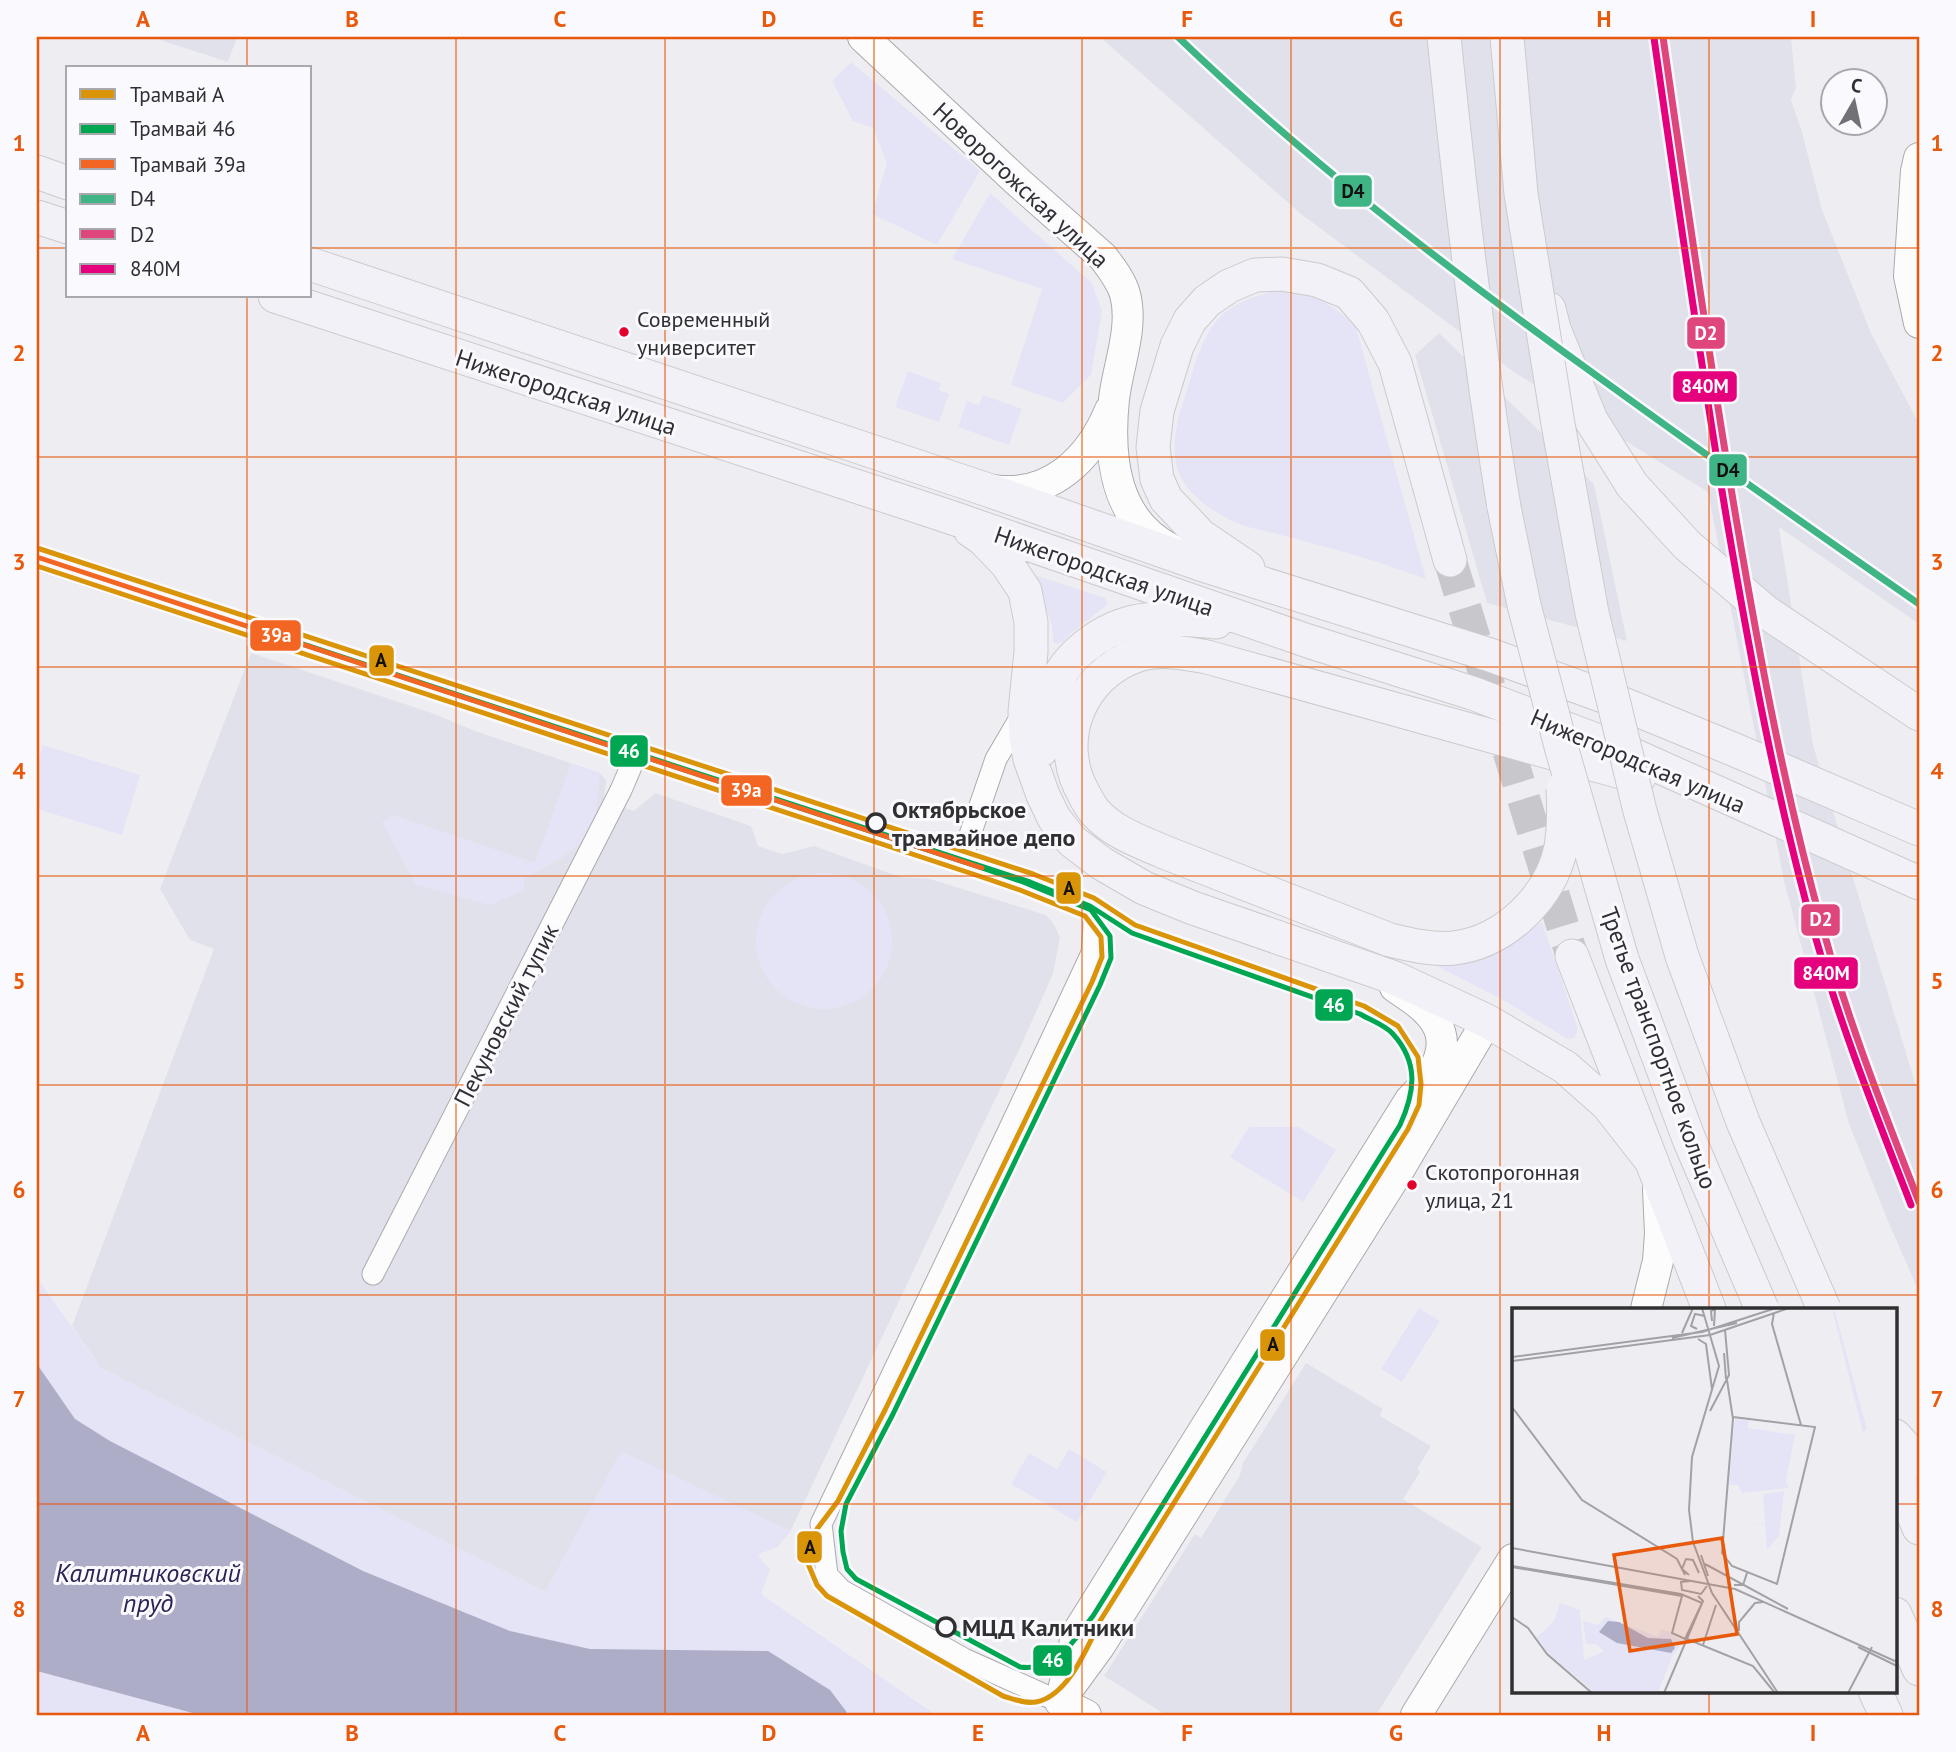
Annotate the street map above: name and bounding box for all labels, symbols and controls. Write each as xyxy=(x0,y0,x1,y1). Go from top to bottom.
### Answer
text: A xyxy=(136,4,150,33)
text: B xyxy=(345,4,359,33)
text: C xyxy=(554,4,567,33)
text: D xyxy=(762,4,776,33)
text: E xyxy=(972,4,984,33)
text: F xyxy=(1181,4,1193,33)
text: G xyxy=(1389,4,1403,33)
text: H xyxy=(1597,4,1611,33)
text: I xyxy=(1810,4,1816,33)
legend xyxy=(66,66,312,298)
north arrow xyxy=(1820,66,1890,136)
text: С xyxy=(1850,73,1864,98)
text: Трамвай А xyxy=(130,81,225,108)
street label: Новорогожская улица xyxy=(926,95,1116,275)
text: Трамвай 46 xyxy=(130,115,236,142)
text: 1 xyxy=(12,128,26,157)
text: 1 xyxy=(1930,128,1944,157)
text: Трамвай 39а xyxy=(130,151,246,178)
line badge: D4 xyxy=(1333,174,1373,208)
text: D4 xyxy=(1341,179,1365,203)
text: D4 xyxy=(130,185,155,212)
text: D2 xyxy=(130,221,155,248)
text: 840М xyxy=(130,255,181,282)
place label: Современный университет xyxy=(637,305,770,361)
line badge: D2 xyxy=(1686,316,1726,350)
text: D2 xyxy=(1694,321,1718,345)
marker: Современный университет xyxy=(617,325,631,339)
text: 2 xyxy=(12,338,26,367)
text: 2 xyxy=(1930,338,1944,367)
street label: Нижегородская улица xyxy=(452,342,680,442)
line badge: 840М xyxy=(1672,370,1738,403)
text: 840М xyxy=(1681,374,1729,398)
line badge: D4 xyxy=(1708,453,1748,487)
text: D4 xyxy=(1716,458,1740,482)
street label: Нижегородская улица xyxy=(990,519,1218,623)
text: 3 xyxy=(12,547,26,576)
text: 3 xyxy=(1930,547,1944,576)
line badge: 39а xyxy=(249,619,302,652)
text: 39а xyxy=(261,623,291,647)
line badge: А xyxy=(368,644,395,677)
text: А xyxy=(375,648,387,672)
street label: Нижегородская улица xyxy=(1526,702,1750,820)
line badge: 46 xyxy=(609,734,649,768)
text: 46 xyxy=(618,739,640,763)
text: 4 xyxy=(12,756,26,785)
text: 4 xyxy=(1930,756,1944,785)
line badge: 39а xyxy=(720,774,773,807)
text: 39а xyxy=(731,778,761,802)
place label: Октябрьское трамвайное депо xyxy=(892,794,1076,853)
marker: Октябрьское трамвайное депо xyxy=(866,813,886,833)
line badge: А xyxy=(1055,871,1082,905)
text: А xyxy=(1063,876,1075,900)
street label: Третье транспортное кольцо xyxy=(1593,903,1725,1193)
line badge: D2 xyxy=(1800,903,1841,937)
text: D2 xyxy=(1809,907,1833,931)
street label: Пекуновский тупик xyxy=(447,918,566,1112)
line badge: 840М xyxy=(1793,956,1859,990)
text: 840М xyxy=(1802,961,1850,985)
text: 5 xyxy=(12,966,26,995)
text: 5 xyxy=(1930,966,1944,995)
line badge: 46 xyxy=(1314,988,1354,1022)
text: 46 xyxy=(1323,993,1345,1017)
place label: Скотопрогонная улица, 21 xyxy=(1425,1158,1580,1214)
text: 6 xyxy=(12,1175,26,1204)
text: 6 xyxy=(1930,1175,1944,1204)
marker: Скотопрогонная улица, 21 xyxy=(1405,1178,1419,1192)
inset map xyxy=(1512,1308,1896,1692)
line badge: А xyxy=(1259,1328,1286,1362)
text: А xyxy=(1267,1332,1279,1356)
text: 7 xyxy=(12,1384,26,1413)
text: 7 xyxy=(1930,1384,1944,1413)
line badge: А xyxy=(796,1530,823,1564)
text: А xyxy=(804,1535,816,1559)
water label: Калитниковский пруд xyxy=(55,1556,241,1619)
text: 8 xyxy=(12,1594,26,1623)
text: 8 xyxy=(1930,1594,1944,1623)
place label: МЦД Калитники xyxy=(962,1612,1134,1643)
marker: МЦД Калитники xyxy=(936,1617,956,1637)
line badge: 46 xyxy=(1032,1644,1073,1677)
text: 46 xyxy=(1042,1648,1064,1672)
text: A xyxy=(136,1718,150,1747)
text: B xyxy=(345,1718,359,1747)
text: C xyxy=(554,1718,567,1747)
text: D xyxy=(762,1718,776,1747)
text: E xyxy=(972,1718,984,1747)
text: F xyxy=(1181,1718,1193,1747)
text: G xyxy=(1389,1718,1403,1747)
text: H xyxy=(1597,1718,1611,1747)
text: I xyxy=(1810,1718,1816,1747)

